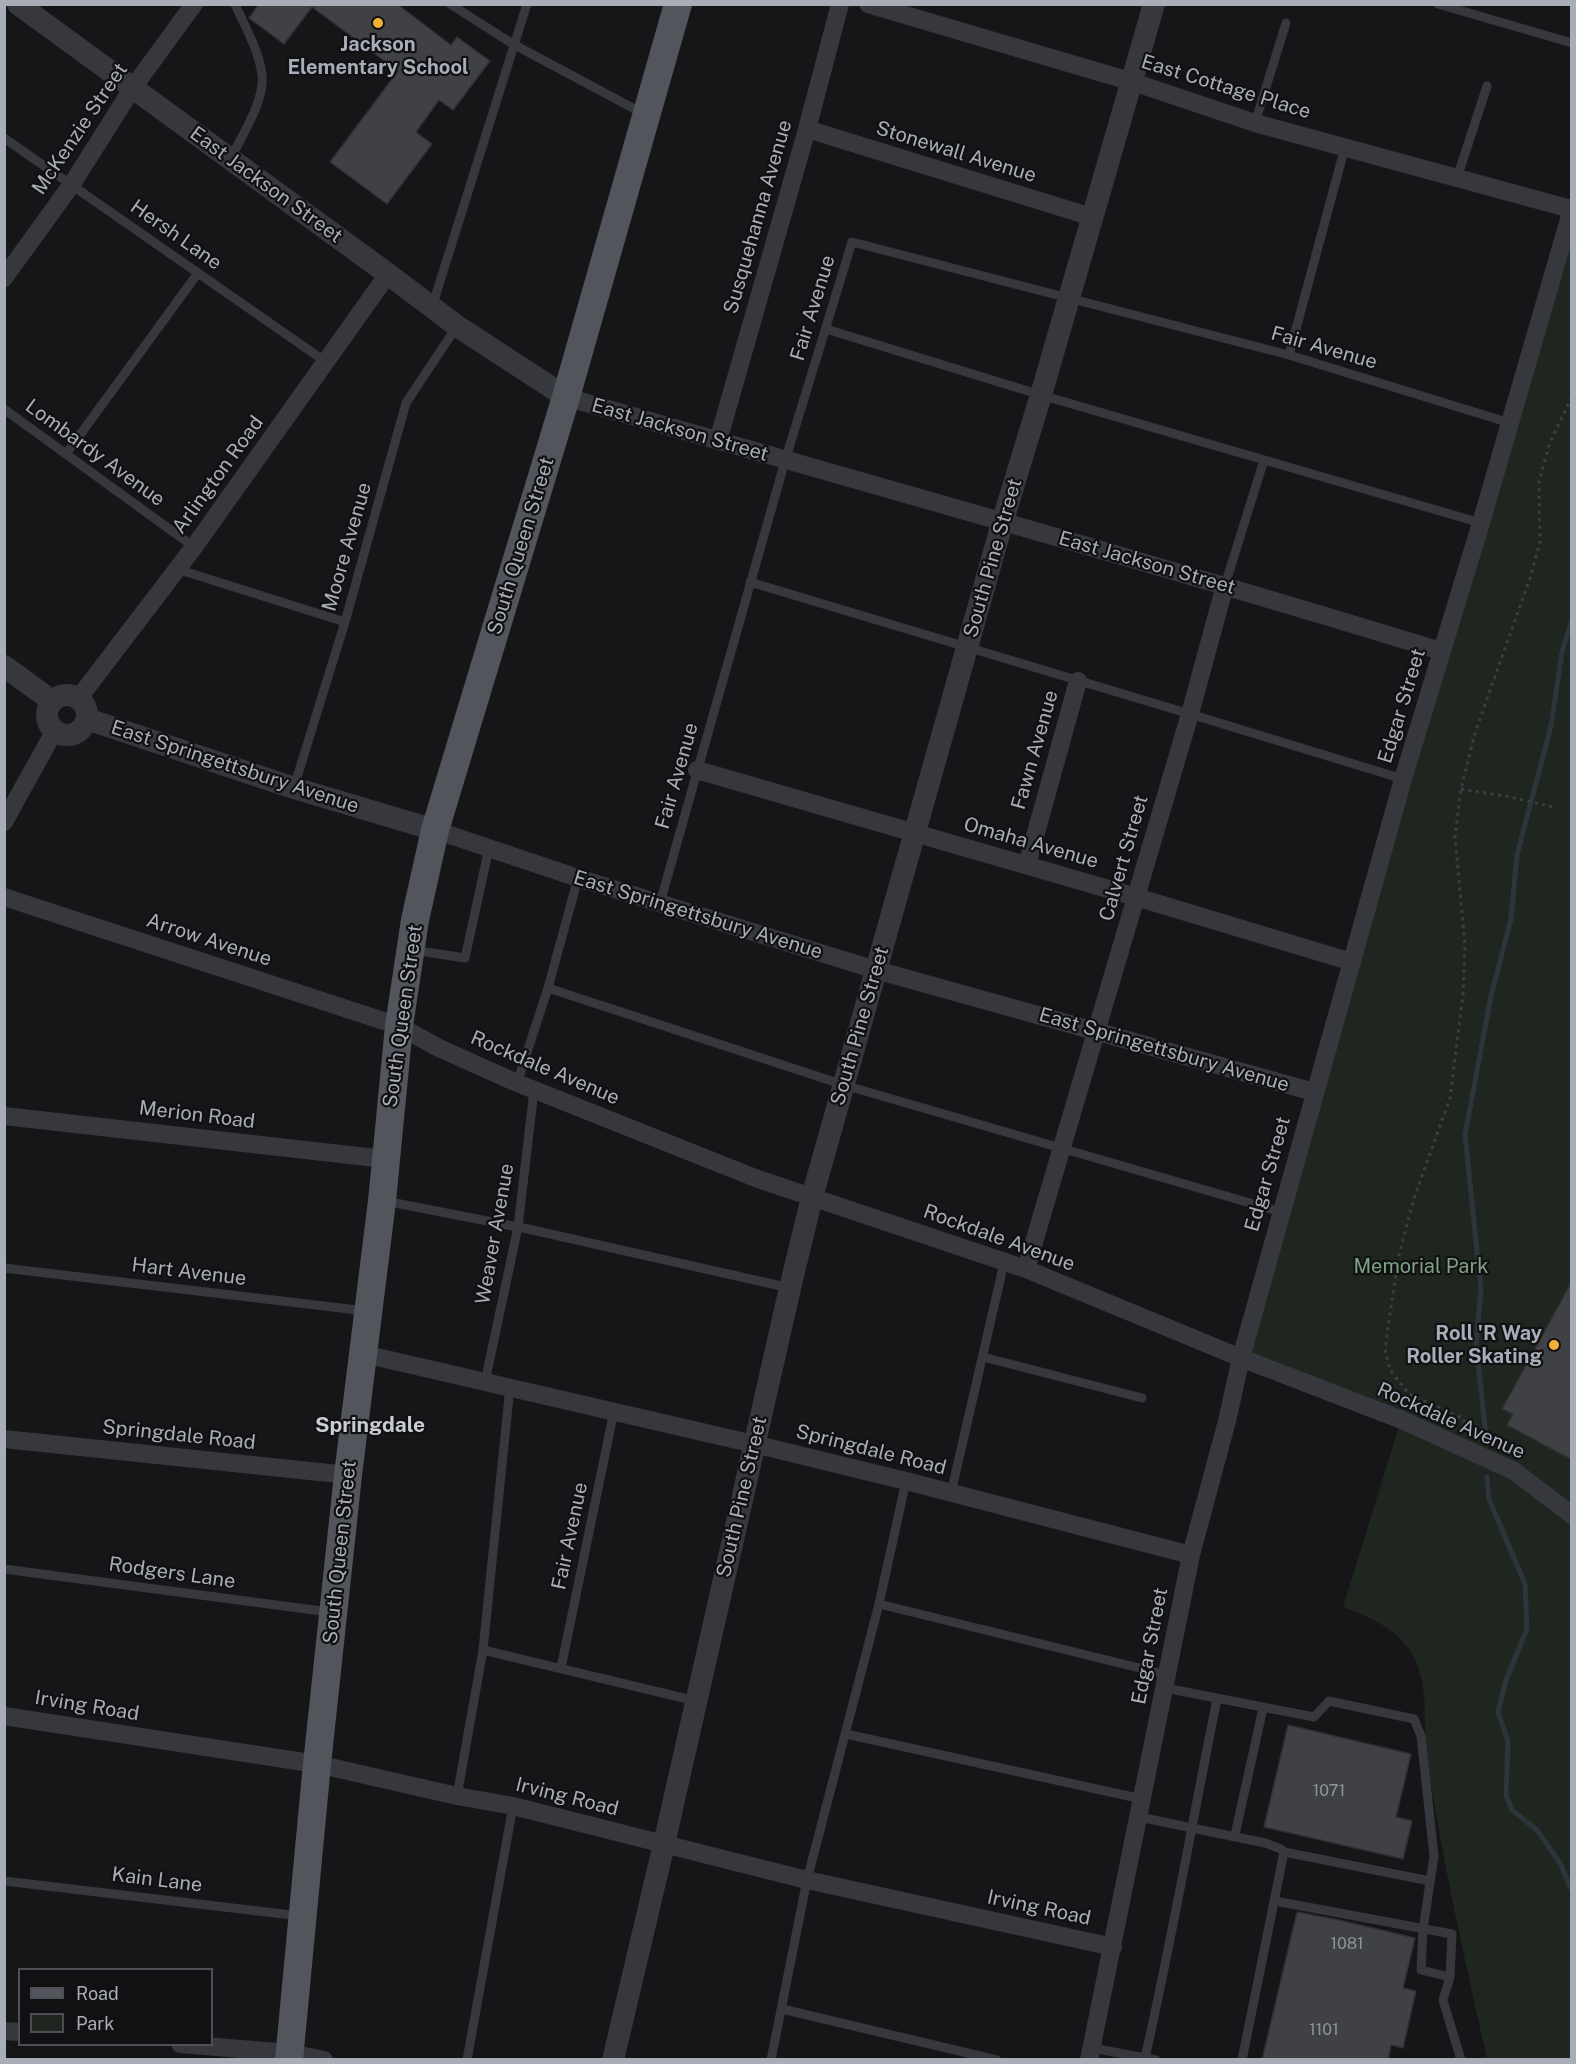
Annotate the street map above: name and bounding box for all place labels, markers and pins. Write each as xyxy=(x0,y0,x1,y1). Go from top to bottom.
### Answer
marker: Jackson Elementary School xyxy=(371,16,385,30)
place label: Jackson Elementary School xyxy=(288,33,468,80)
place label: Roll 'R Way Roller Skating xyxy=(1406,1322,1542,1369)
marker: Roll 'R Way Roller Skating xyxy=(1547,1338,1561,1352)

